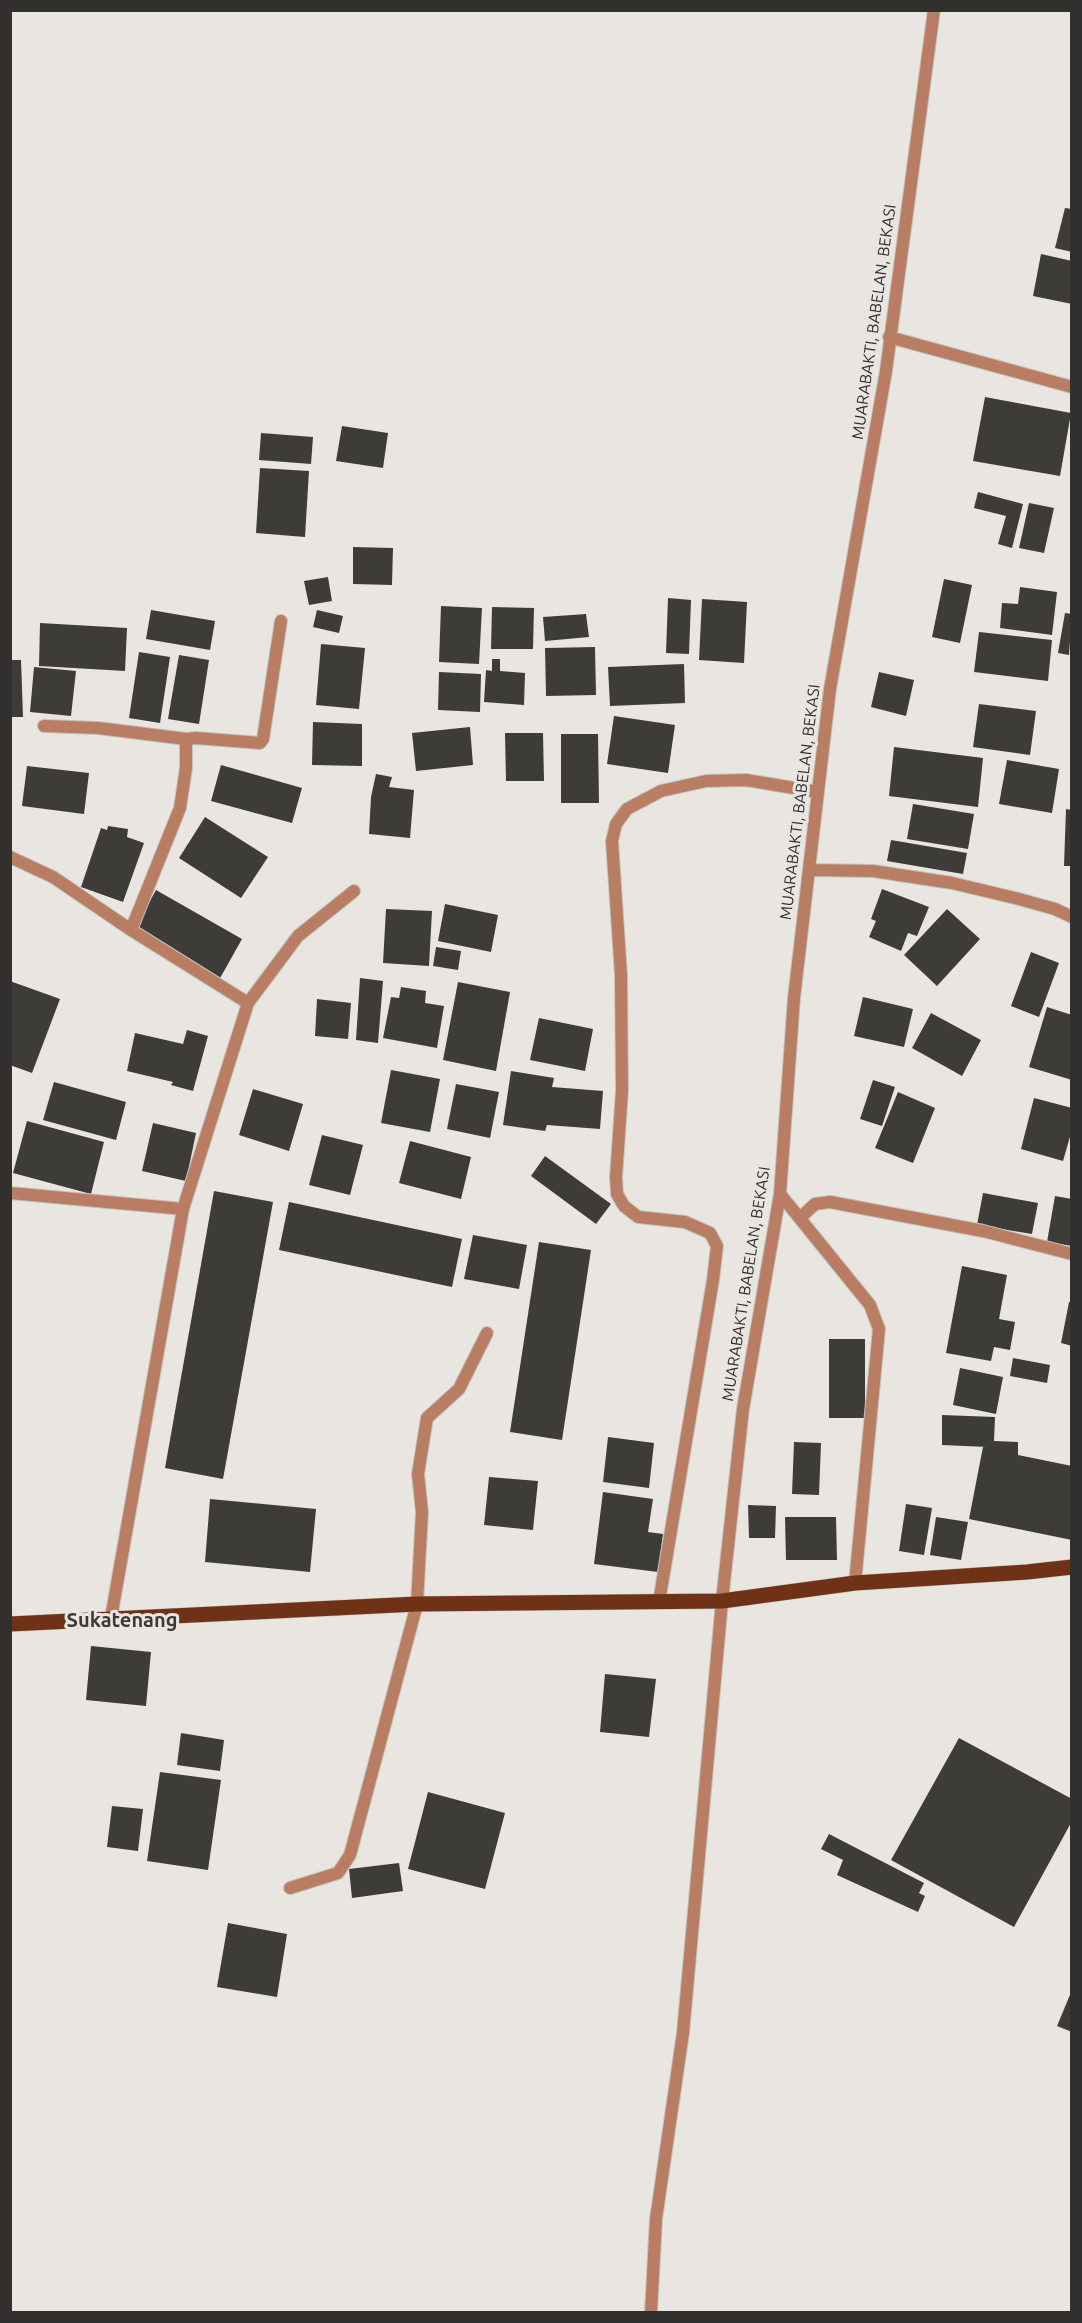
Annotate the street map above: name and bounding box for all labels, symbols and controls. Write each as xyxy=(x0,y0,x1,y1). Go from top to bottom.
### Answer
street label: MUARABAKTI, BABELAN, BEKASI xyxy=(848,203,900,441)
street label: MUARABAKTI, BABELAN, BEKASI xyxy=(776,683,824,921)
street label: MUARABAKTI, BABELAN, BEKASI xyxy=(718,1165,774,1403)
district label: Sukatenang xyxy=(67,1608,177,1632)

